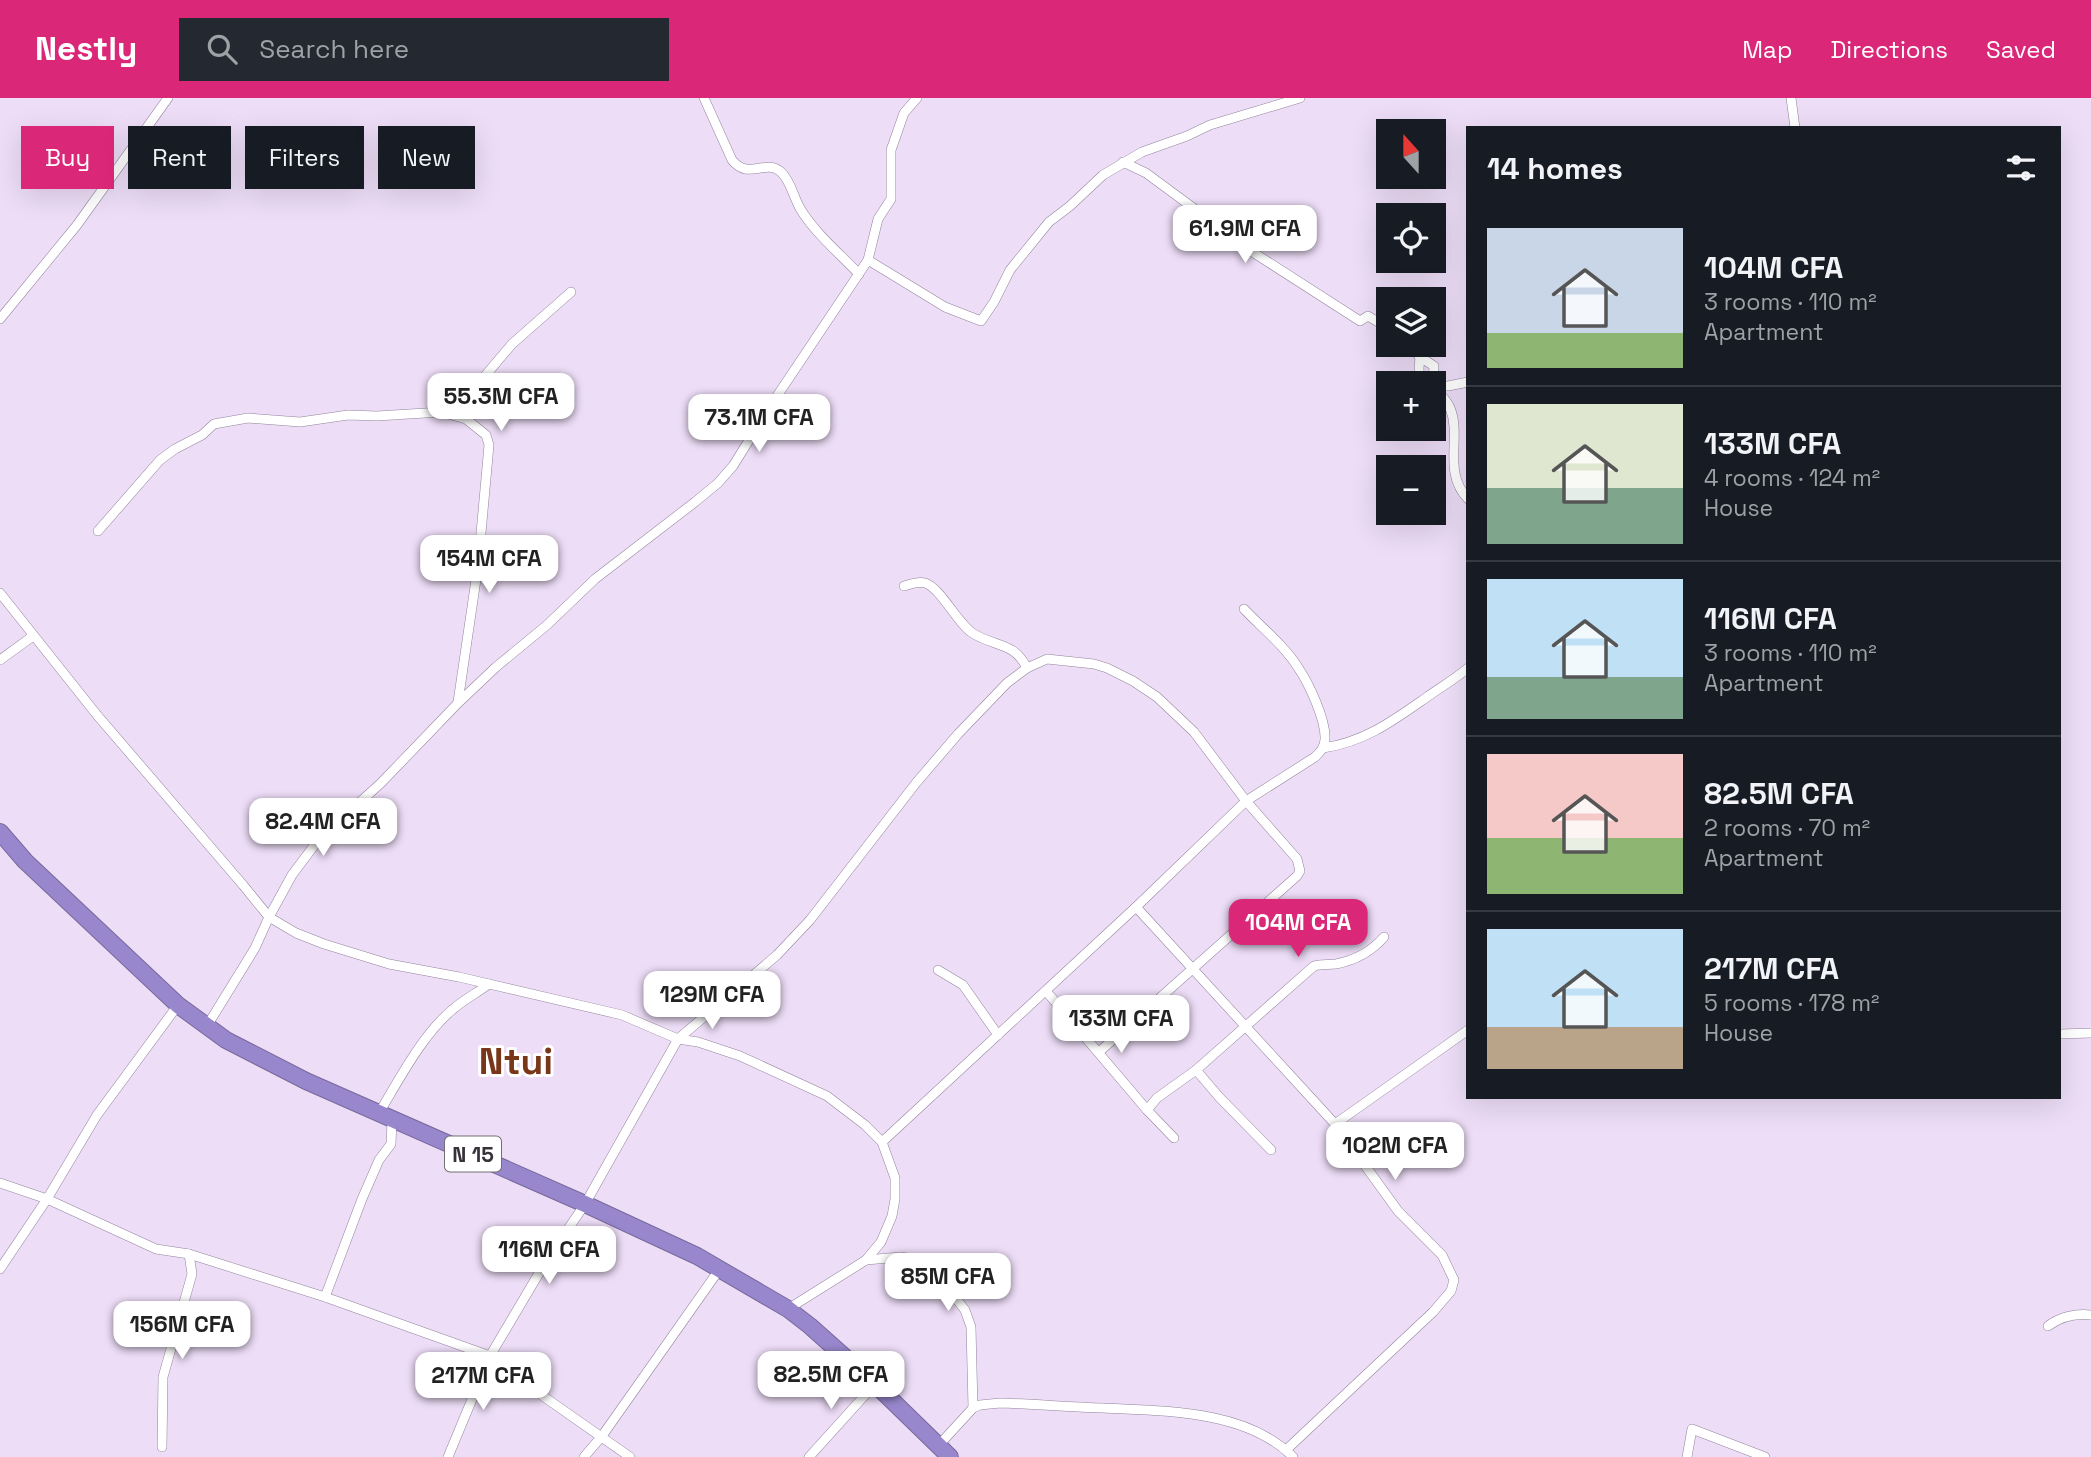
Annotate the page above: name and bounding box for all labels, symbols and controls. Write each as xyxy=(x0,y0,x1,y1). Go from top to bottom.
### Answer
search box xyxy=(179,18,669,81)
text: Nestly xyxy=(35,28,137,70)
icon: search xyxy=(203,30,241,68)
text: Search here xyxy=(259,32,409,66)
text: Map xyxy=(1742,34,1792,65)
text: Directions xyxy=(1830,34,1948,65)
text: Saved xyxy=(1986,34,2056,65)
north arrow xyxy=(1376,119,1446,189)
map controls xyxy=(1376,119,1446,525)
chip: Buy xyxy=(21,126,114,189)
chip: Rent xyxy=(128,126,231,189)
chip: Filters xyxy=(245,126,364,189)
chip: New xyxy=(378,126,475,189)
text: 14 homes xyxy=(1487,149,1623,188)
icon: filters xyxy=(2002,149,2040,187)
button: locate xyxy=(1376,203,1446,273)
pin: 61.9M CFA xyxy=(1165,206,1325,265)
text: 61.9M CFA xyxy=(1189,213,1301,243)
text: 104M CFA xyxy=(1704,248,1843,287)
icon: home xyxy=(1543,256,1627,340)
button: layers xyxy=(1376,287,1446,357)
text: 3 rooms · 110 m² xyxy=(1704,287,1877,317)
text: Apartment xyxy=(1704,317,1824,347)
button: + xyxy=(1376,371,1446,441)
pin: 55.3M CFA xyxy=(421,374,581,433)
text: 55.3M CFA xyxy=(443,381,559,411)
pin: 73.1M CFA xyxy=(679,394,839,454)
text: 73.1M CFA xyxy=(704,402,814,432)
text: 133M CFA xyxy=(1704,424,1841,463)
icon: home xyxy=(1543,432,1627,516)
button: − xyxy=(1376,455,1446,525)
text: 4 rooms · 124 m² xyxy=(1704,463,1880,493)
text: House xyxy=(1704,493,1773,523)
pin: 154M CFA xyxy=(417,536,561,595)
text: 154M CFA xyxy=(436,543,542,573)
text: 116M CFA xyxy=(1704,599,1837,638)
icon: home xyxy=(1543,607,1627,691)
text: 3 rooms · 110 m² xyxy=(1704,638,1877,668)
text: Apartment xyxy=(1704,668,1824,698)
text: 82.5M CFA xyxy=(1704,774,1854,813)
icon: home xyxy=(1543,782,1627,866)
pin: 82.4M CFA xyxy=(243,798,403,858)
text: 82.4M CFA xyxy=(265,806,381,836)
text: 2 rooms · 70 m² xyxy=(1704,813,1870,843)
text: Apartment xyxy=(1704,843,1824,873)
pin: 104M CFA xyxy=(1226,900,1370,959)
text: 104M CFA xyxy=(1245,907,1351,937)
text: 217M CFA xyxy=(1704,949,1839,988)
icon: home xyxy=(1543,957,1627,1041)
pin: 129M CFA xyxy=(640,972,784,1031)
text: 129M CFA xyxy=(660,979,764,1009)
text: 5 rooms · 178 m² xyxy=(1704,988,1879,1018)
pin: 133M CFA xyxy=(1049,996,1193,1055)
text: 133M CFA xyxy=(1068,1003,1174,1033)
text: House xyxy=(1704,1018,1773,1048)
district label: Ntui xyxy=(479,1038,553,1085)
pin: 102M CFA xyxy=(1323,1122,1467,1182)
text: 102M CFA xyxy=(1342,1130,1448,1160)
road number: N 15 xyxy=(445,1136,501,1172)
pin: 116M CFA xyxy=(477,1226,621,1286)
text: 116M CFA xyxy=(498,1234,600,1264)
pin: 85M CFA xyxy=(883,1254,1013,1313)
text: 85M CFA xyxy=(901,1261,995,1291)
pin: 156M CFA xyxy=(110,1302,254,1361)
text: 156M CFA xyxy=(129,1309,235,1339)
pin: 217M CFA xyxy=(411,1352,555,1412)
pin: 82.5M CFA xyxy=(751,1352,911,1411)
text: 82.5M CFA xyxy=(774,1359,888,1389)
text: 217M CFA xyxy=(431,1360,535,1390)

